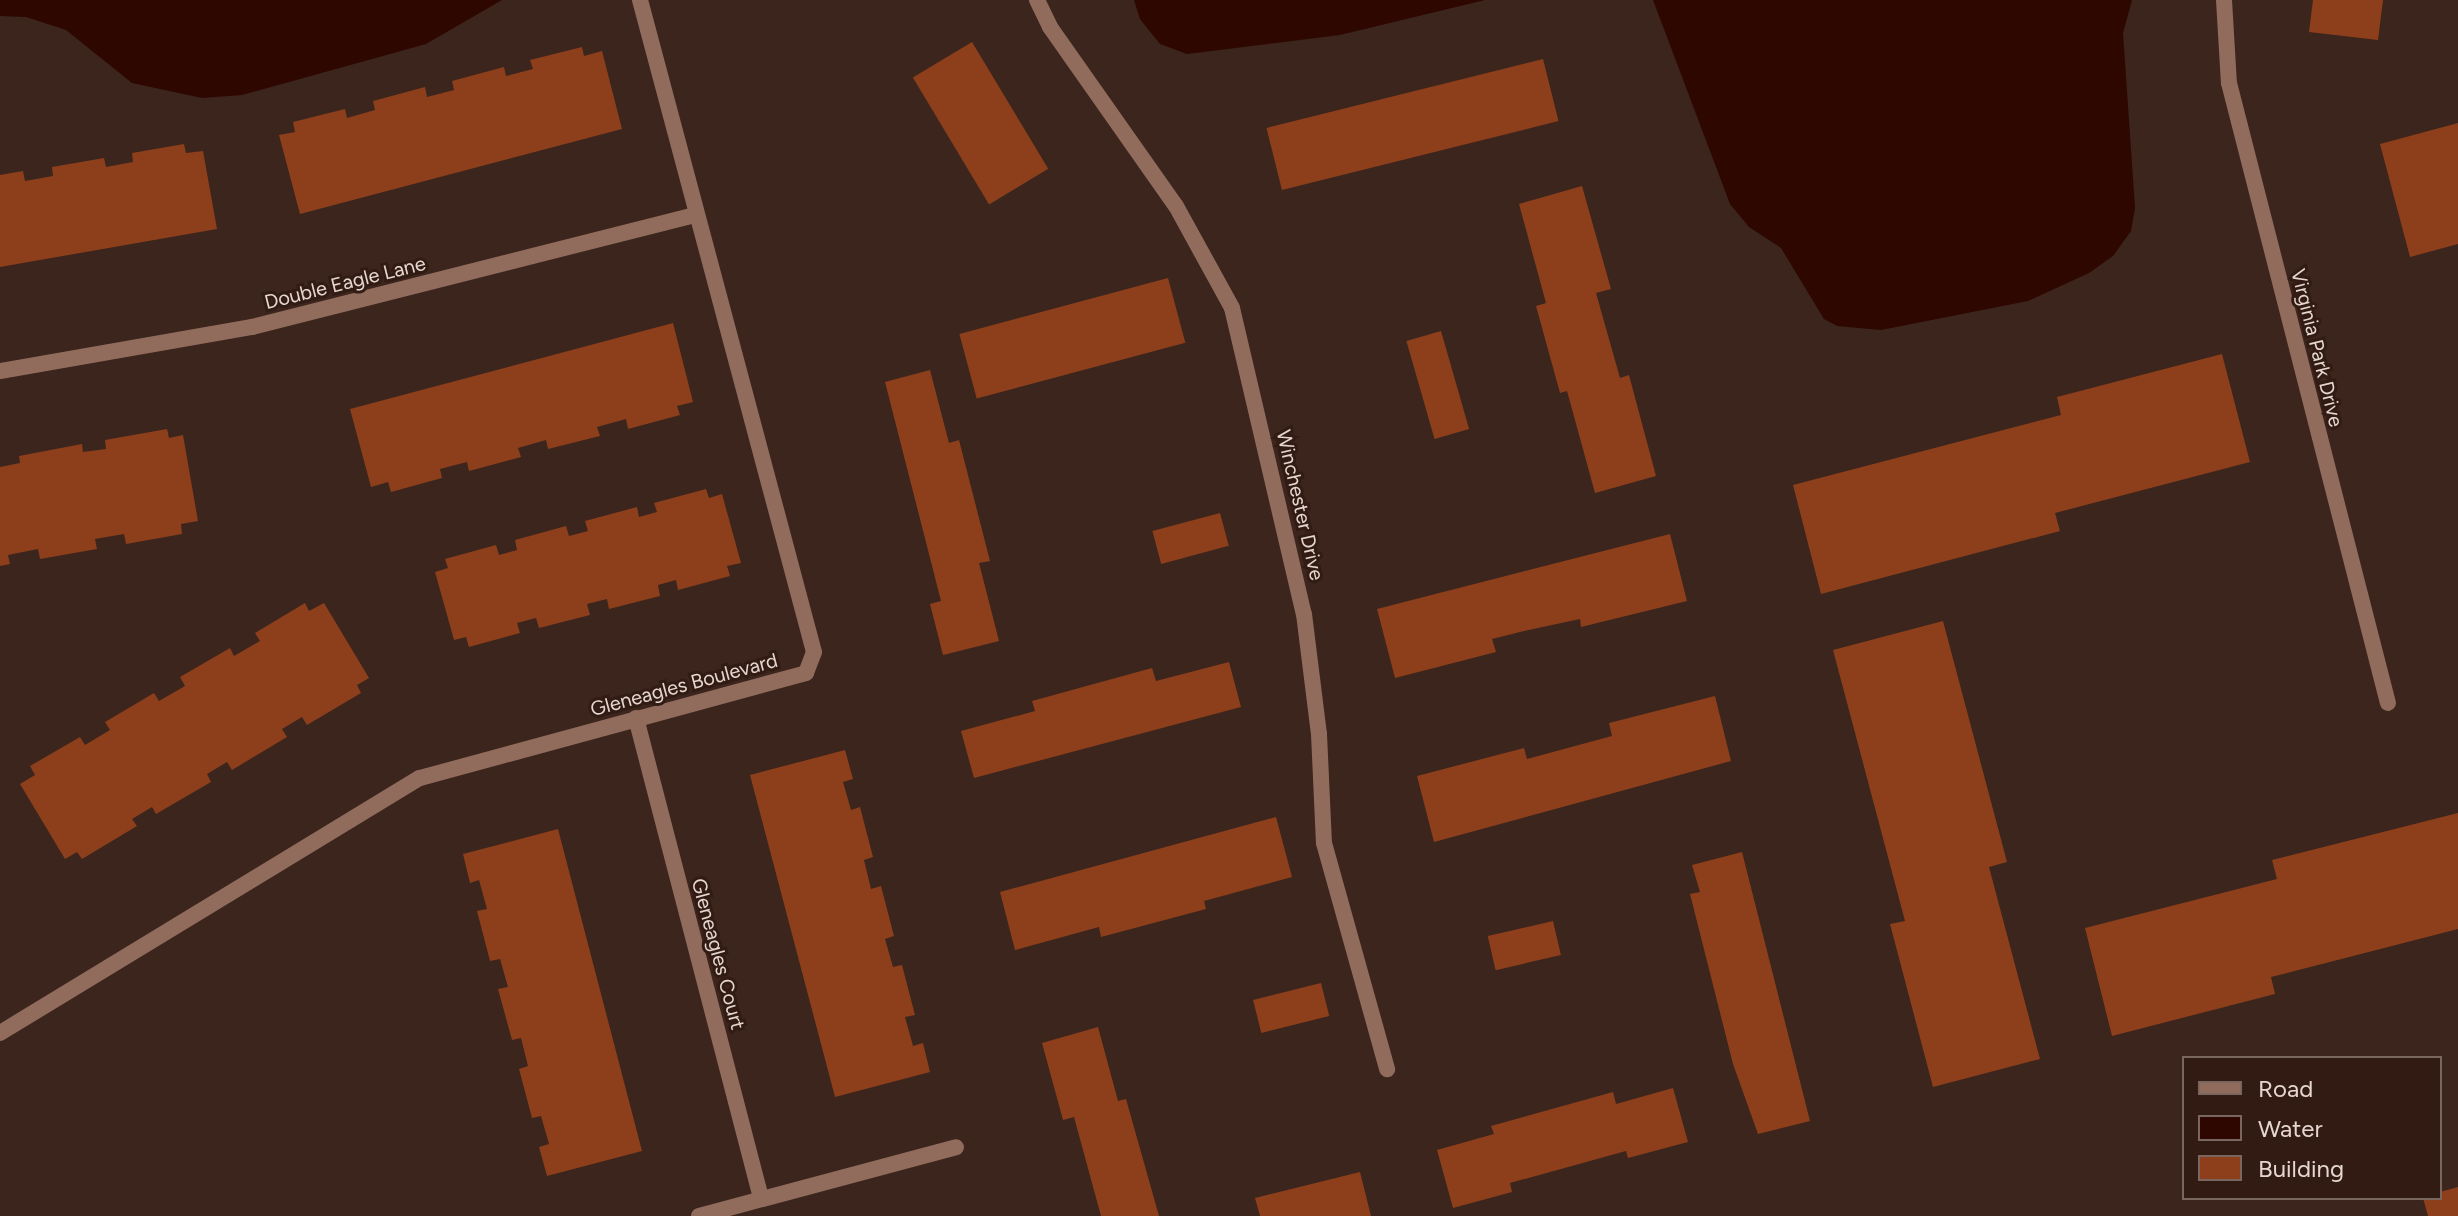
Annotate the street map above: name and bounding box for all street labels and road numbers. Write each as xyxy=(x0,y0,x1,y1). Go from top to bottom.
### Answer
street label: Double Eagle Lane xyxy=(262,251,428,315)
street label: Virginia Park Drive xyxy=(2286,267,2348,429)
street label: Winchester Drive xyxy=(1271,427,1329,583)
street label: Gleneagles Boulevard xyxy=(588,648,780,722)
street label: Gleneagles Court xyxy=(686,876,750,1032)

